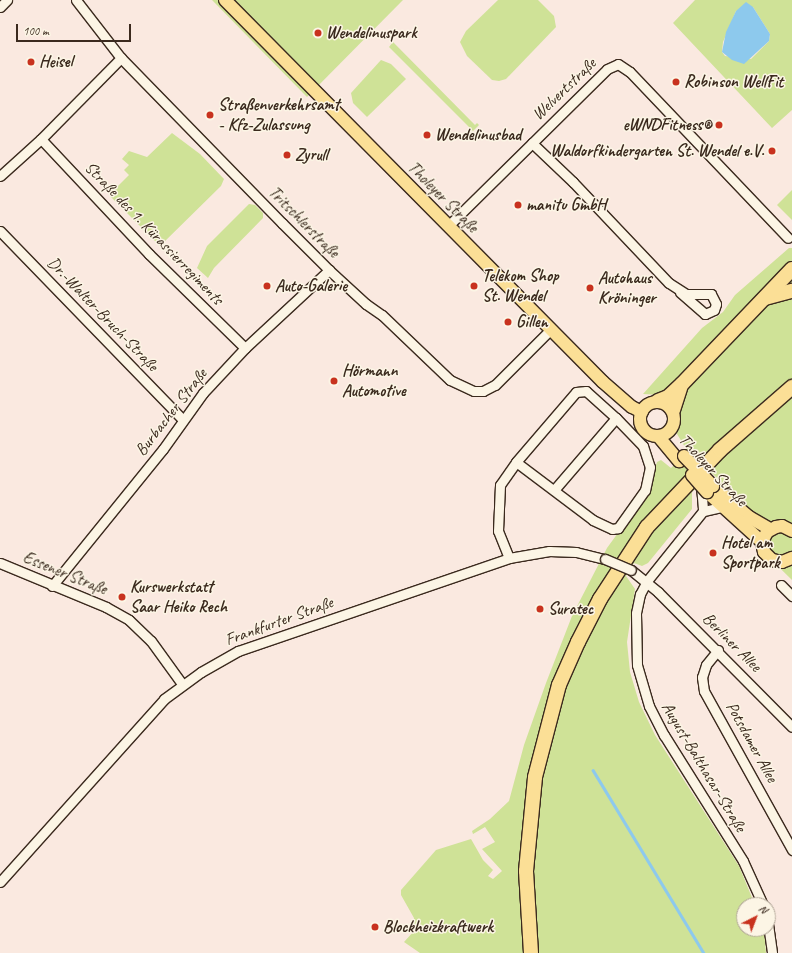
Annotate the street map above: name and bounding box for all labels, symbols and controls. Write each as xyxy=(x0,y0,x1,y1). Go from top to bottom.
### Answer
scale bar xyxy=(18,16,133,42)
text: 100 m xyxy=(23,23,49,39)
place label: Wendelinuspark xyxy=(326,23,417,43)
marker: Wendelinuspark xyxy=(313,28,323,38)
place label: Heisel xyxy=(39,52,72,72)
street label: Welvertstraße xyxy=(528,54,600,124)
marker: Heisel xyxy=(26,57,36,67)
place label: Robinson WellFit xyxy=(684,72,783,92)
marker: Robinson WellFit xyxy=(671,77,681,87)
place label: Straßenverkehrsamt - Kfz-Zulassung xyxy=(218,95,339,135)
marker: Straßenverkehrsamt - Kfz-Zulassung xyxy=(205,110,215,120)
place label: eWNDFitness® xyxy=(623,115,711,135)
marker: eWNDFitness® xyxy=(714,120,724,130)
place label: Wendelinusbad xyxy=(435,125,521,145)
marker: Wendelinusbad xyxy=(422,130,432,140)
place label: Waldorfkindergarten St. Wendel e.V. xyxy=(550,141,764,161)
place label: Zyrull xyxy=(295,145,328,165)
marker: Waldorfkindergarten St. Wendel e.V. xyxy=(767,146,777,156)
marker: Zyrull xyxy=(282,150,292,160)
street label: Straße des 1. Kürassierregiments xyxy=(80,157,228,309)
street label: Tholeyer Straße xyxy=(403,157,483,237)
street label: Tritschlerstraße xyxy=(264,182,344,262)
place label: manitu GmbH xyxy=(526,195,606,215)
marker: manitu GmbH xyxy=(513,200,523,210)
street label: Dr.-Walter-Bruch-Straße xyxy=(43,253,163,375)
place label: Telekom Shop St. Wendel xyxy=(482,266,558,306)
place label: Autohaus Kröninger xyxy=(598,268,656,308)
place label: Auto-Galerie xyxy=(275,276,347,296)
marker: Auto-Galerie xyxy=(262,281,272,291)
marker: Telekom Shop St. Wendel xyxy=(469,281,479,291)
marker: Autohaus Kröninger xyxy=(585,283,595,293)
place label: Gillen xyxy=(516,312,547,332)
marker: Gillen xyxy=(503,317,513,327)
place label: Hörmann Automotive xyxy=(342,361,406,401)
street label: Burbacher Straße xyxy=(130,364,212,460)
marker: Hörmann Automotive xyxy=(329,376,339,386)
street label: Tholeyer Straße xyxy=(674,429,752,511)
place label: Hotel am Sportpark xyxy=(721,533,780,573)
street label: Essener Straße xyxy=(20,547,110,599)
marker: Hotel am Sportpark xyxy=(708,548,718,558)
place label: Kurswerkstatt Saar Heiko Rech xyxy=(130,577,227,617)
marker: Kurswerkstatt Saar Heiko Rech xyxy=(117,592,127,602)
street label: Frankfurter Straße xyxy=(222,592,336,650)
place label: Suratec xyxy=(548,599,593,619)
marker: Suratec xyxy=(535,604,545,614)
street label: Berliner Allee xyxy=(698,608,766,676)
street label: August-Balthasar-Straße xyxy=(657,698,751,836)
street label: Potsdamer Allee xyxy=(722,698,782,786)
north arrow xyxy=(736,897,776,937)
text: N xyxy=(756,901,771,916)
place label: Blockheizkraftwerk xyxy=(383,917,493,937)
marker: Blockheizkraftwerk xyxy=(370,922,380,932)

